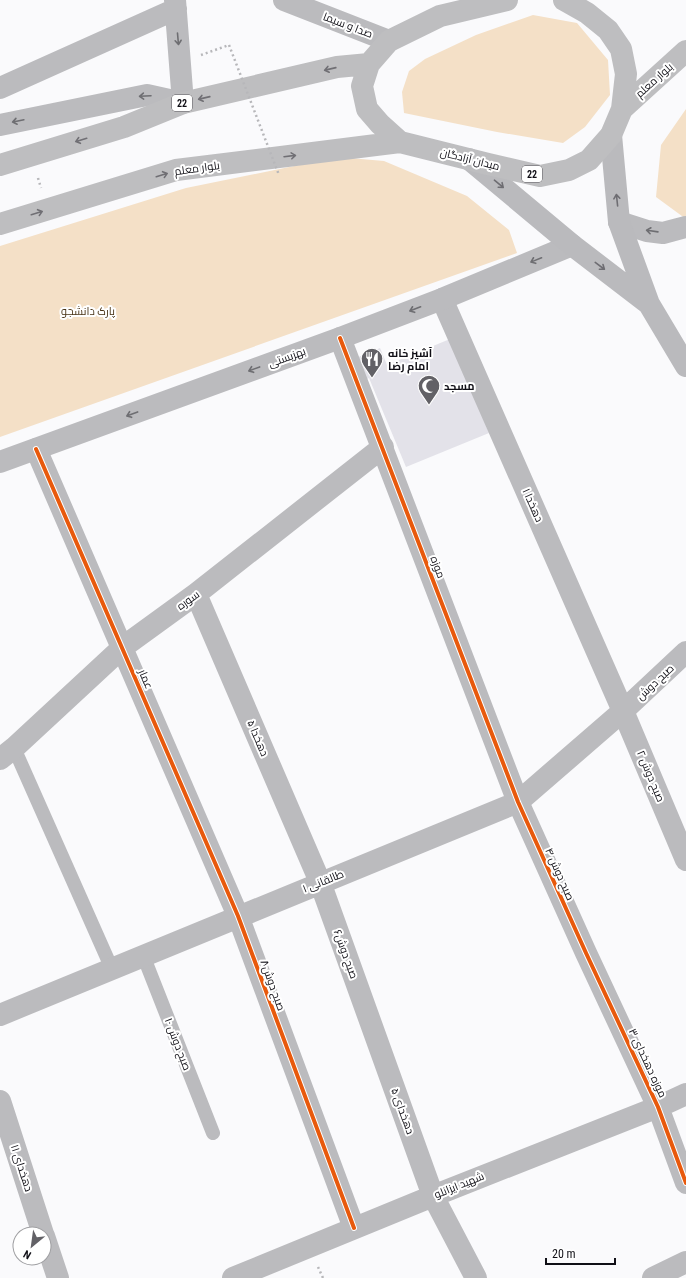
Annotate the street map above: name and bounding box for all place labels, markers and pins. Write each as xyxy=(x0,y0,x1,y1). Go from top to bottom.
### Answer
restaurant icon: آشپز خانه امام رضا xyxy=(359,346,385,379)
place label: آشپز خانه امام رضا xyxy=(388,347,433,374)
mosque icon: مسجد xyxy=(416,373,442,406)
place label: مسجد xyxy=(444,380,475,393)

